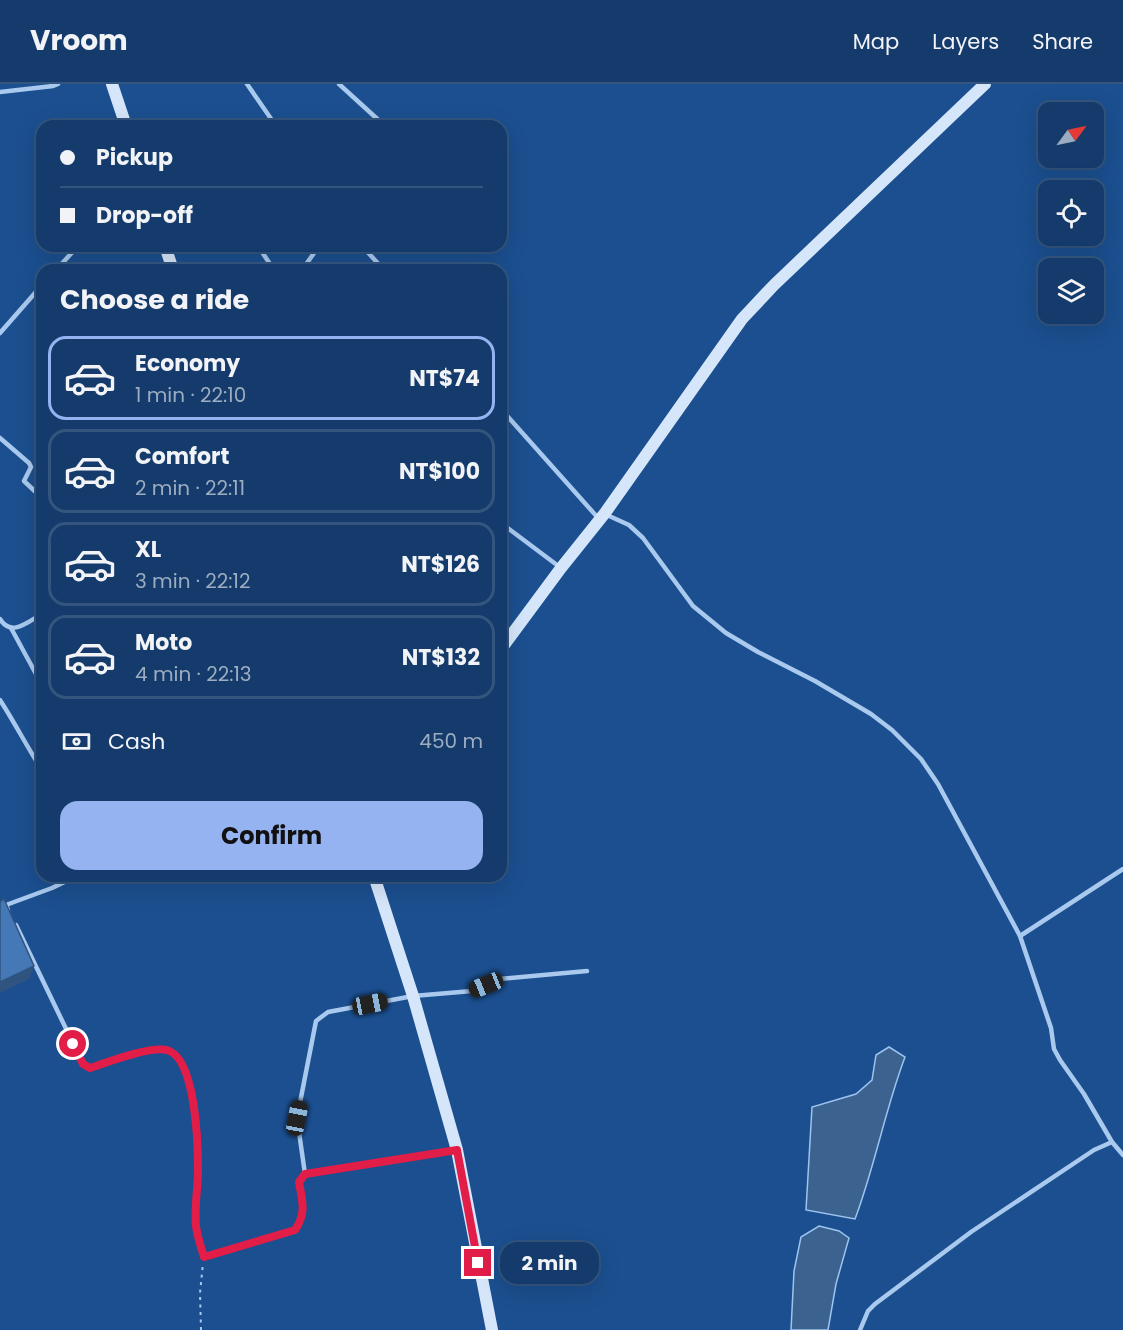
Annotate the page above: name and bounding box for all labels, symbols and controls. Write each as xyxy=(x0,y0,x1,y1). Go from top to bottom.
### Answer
text: Vroom xyxy=(30,21,128,60)
text: Map xyxy=(853,27,899,56)
text: Layers xyxy=(932,27,999,56)
text: Share xyxy=(1032,27,1093,56)
north arrow xyxy=(1038,102,1104,168)
map controls xyxy=(1038,102,1104,324)
text: Pickup xyxy=(96,142,173,173)
button: locate xyxy=(1038,180,1104,246)
text: Drop-off xyxy=(96,200,193,231)
button: layers xyxy=(1038,258,1104,324)
text: Choose a ride xyxy=(60,281,249,318)
text: Economy xyxy=(135,348,240,379)
icon: car xyxy=(63,351,117,405)
text: NT$74 xyxy=(409,363,480,394)
text: 1 min · 22:10 xyxy=(135,381,246,409)
text: Comfort xyxy=(135,441,229,472)
icon: car xyxy=(63,444,117,498)
text: NT$100 xyxy=(399,456,480,487)
text: 2 min · 22:11 xyxy=(135,474,245,502)
text: XL xyxy=(135,534,161,565)
icon: car xyxy=(63,537,117,591)
text: NT$126 xyxy=(401,549,480,580)
text: 3 min · 22:12 xyxy=(135,567,251,595)
text: Moto xyxy=(135,627,192,658)
icon: car xyxy=(63,630,117,684)
text: NT$132 xyxy=(402,642,480,673)
text: 4 min · 22:13 xyxy=(135,660,252,688)
icon: cash xyxy=(60,725,93,758)
text: Cash xyxy=(108,726,165,757)
text: 450 m xyxy=(419,727,483,755)
button: Confirm xyxy=(60,801,483,870)
car xyxy=(466,970,506,1000)
car xyxy=(351,992,389,1016)
route start xyxy=(59,1030,86,1057)
car xyxy=(285,1099,309,1137)
callout: 2 min xyxy=(499,1242,598,1284)
route end xyxy=(464,1249,491,1276)
text: 2 min xyxy=(521,1249,578,1277)

